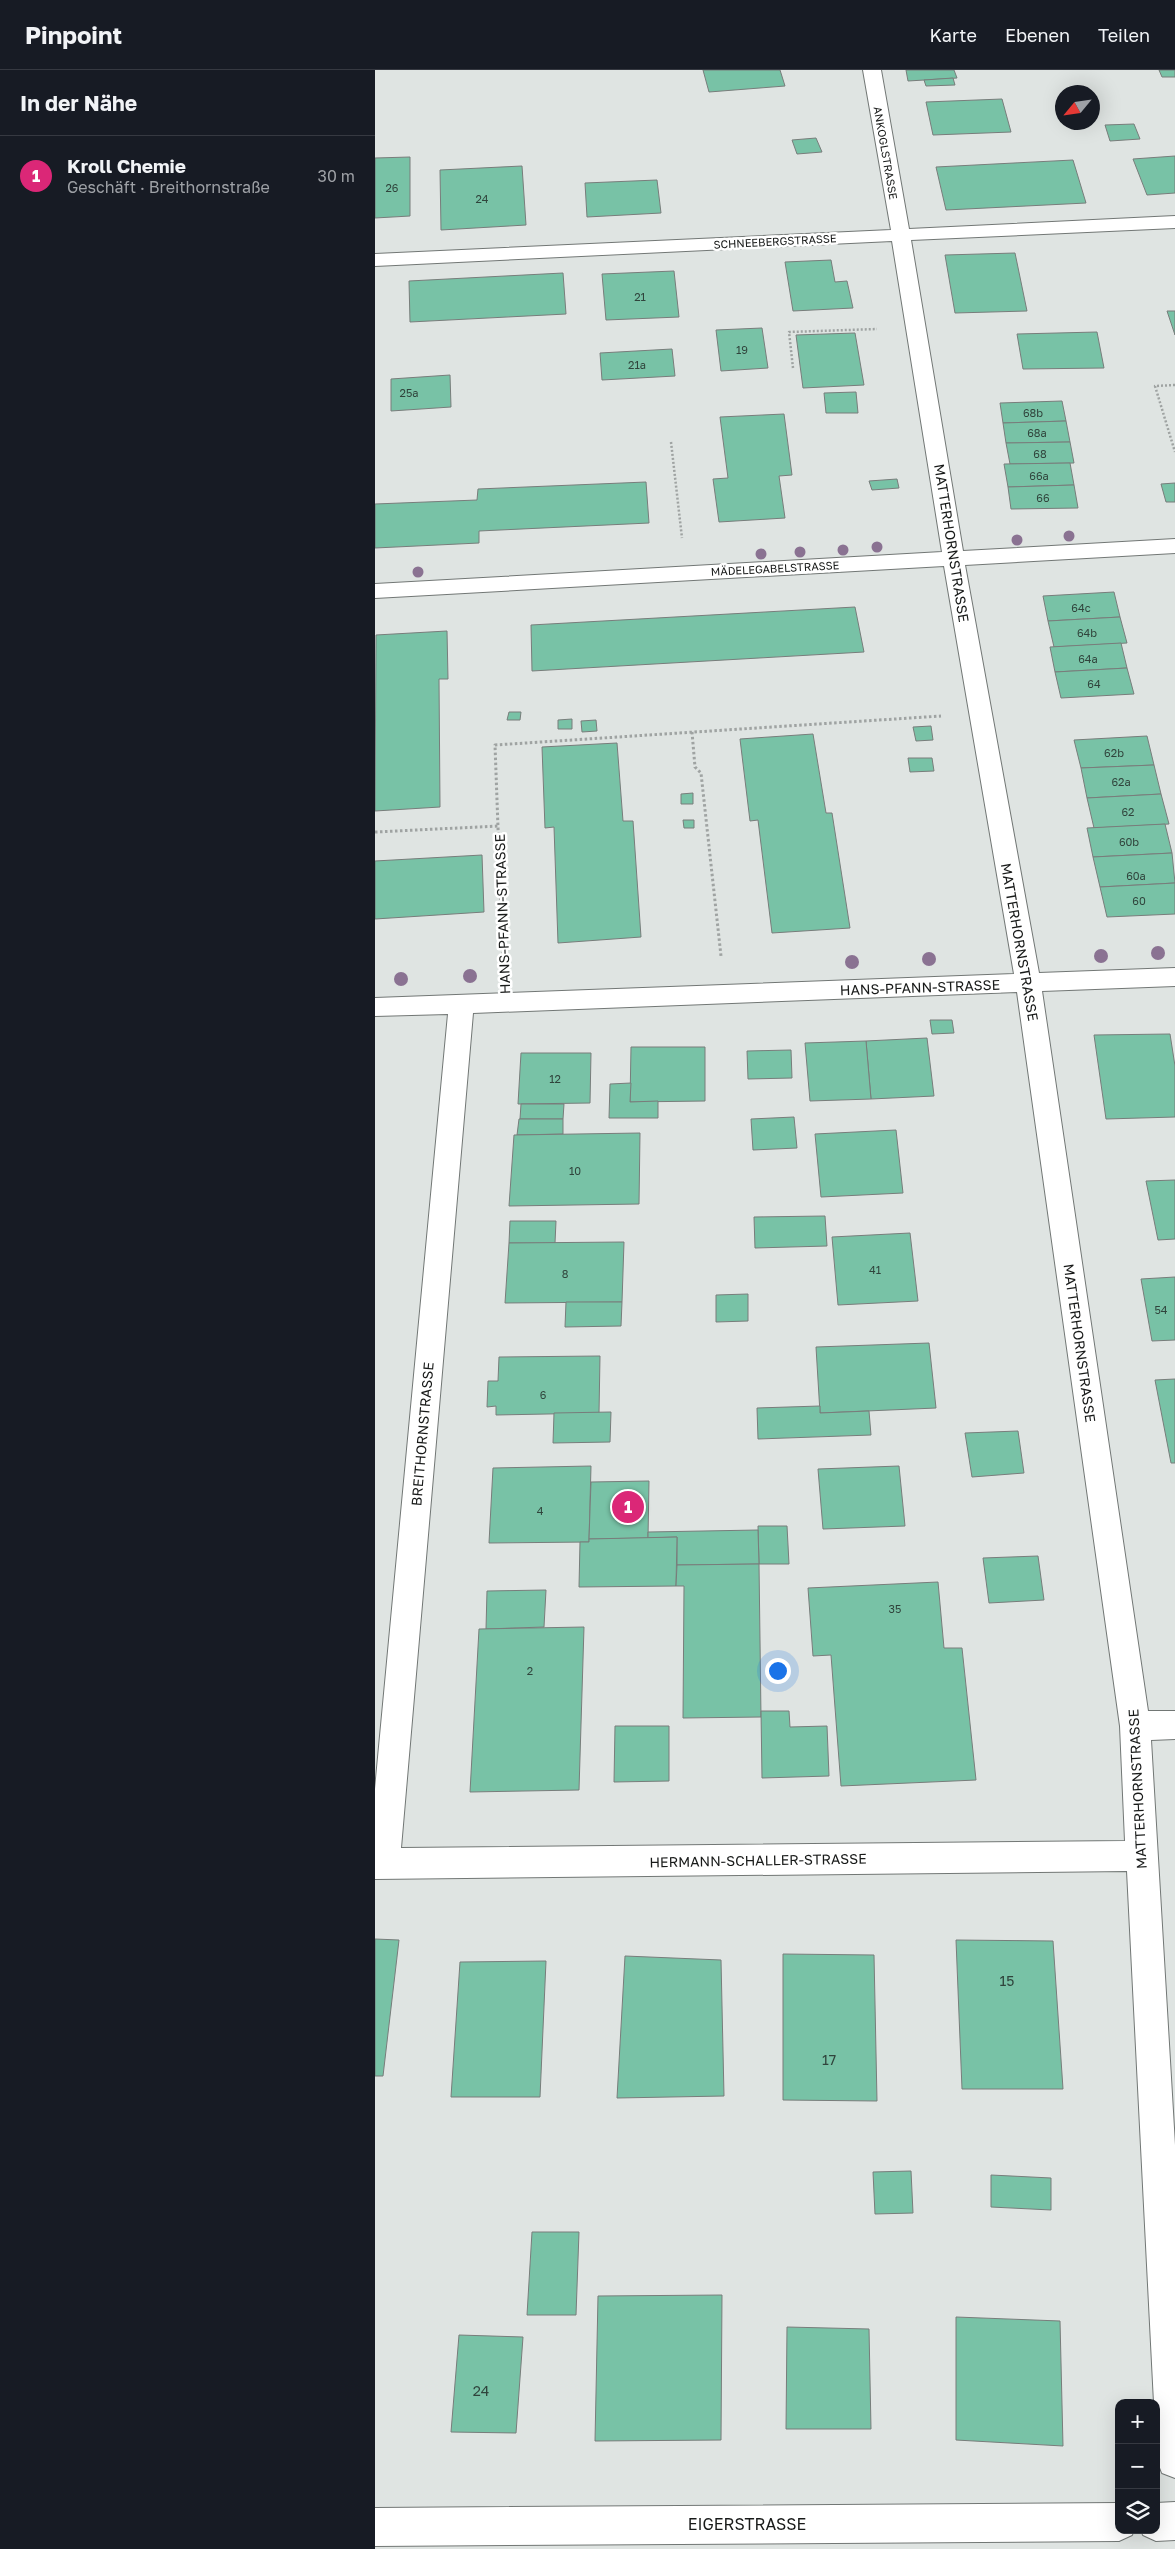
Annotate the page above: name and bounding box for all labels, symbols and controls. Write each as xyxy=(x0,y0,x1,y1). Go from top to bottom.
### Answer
text: Pinpoint xyxy=(25,20,122,49)
text: Karte xyxy=(930,24,977,46)
text: Ebenen xyxy=(1005,24,1070,46)
text: Teilen xyxy=(1098,24,1150,46)
north arrow xyxy=(1055,85,1100,130)
text: In der Nähe xyxy=(20,90,137,116)
street label: ANKOGLSTRASSE xyxy=(871,105,901,201)
text: Kroll Chemie xyxy=(67,154,186,177)
text: 1 xyxy=(32,166,40,186)
text: 30 m xyxy=(318,166,355,186)
text: Geschäft · Breithornstraße xyxy=(67,177,270,197)
house number: 26 xyxy=(385,181,399,194)
house number: 24 xyxy=(475,192,489,205)
street label: SCHNEEBERGSTRASSE xyxy=(713,231,837,251)
house number: 21 xyxy=(634,290,646,303)
house number: 19 xyxy=(736,343,748,356)
house number: 21a xyxy=(628,358,646,371)
house number: 25a xyxy=(400,386,418,399)
house number: 68b xyxy=(1023,406,1043,419)
house number: 68a xyxy=(1027,426,1047,439)
house number: 68 xyxy=(1033,447,1047,460)
street label: MATTERHORNSTRASSE xyxy=(931,463,973,623)
house number: 66a xyxy=(1029,469,1049,482)
house number: 66 xyxy=(1036,491,1050,504)
street label: MÄDELEGABELSTRASSE xyxy=(711,558,840,578)
house number: 64c xyxy=(1071,601,1091,614)
house number: 64b xyxy=(1077,626,1097,639)
house number: 64a xyxy=(1078,652,1098,665)
house number: 64 xyxy=(1087,677,1101,690)
house number: 62b xyxy=(1104,746,1124,759)
house number: 62a xyxy=(1111,775,1131,788)
house number: 62 xyxy=(1121,805,1135,818)
street label: HANS-PFANN-STRASSE xyxy=(491,834,513,994)
house number: 60b xyxy=(1119,835,1139,848)
street label: MATTERHORNSTRASSE xyxy=(998,862,1042,1022)
house number: 60a xyxy=(1126,869,1146,882)
house number: 60 xyxy=(1132,894,1146,907)
street label: HANS-PFANN-STRASSE xyxy=(840,976,1000,998)
house number: 12 xyxy=(549,1072,561,1085)
house number: 10 xyxy=(569,1164,581,1177)
house number: 41 xyxy=(869,1263,881,1276)
street label: MATTERHORNSTRASSE xyxy=(1060,1263,1100,1423)
house number: 8 xyxy=(562,1267,569,1280)
house number: 54 xyxy=(1154,1303,1168,1316)
street label: BREITHORNSTRASSE xyxy=(407,1361,437,1507)
house number: 6 xyxy=(540,1388,547,1401)
pin: 1 xyxy=(612,1488,644,1526)
house number: 4 xyxy=(537,1504,544,1517)
house number: 35 xyxy=(889,1602,901,1615)
your location xyxy=(765,1658,791,1684)
house number: 2 xyxy=(527,1664,533,1677)
street label: MATTERHORNSTRASSE xyxy=(1124,1709,1150,1869)
street label: HERMANN-SCHALLER-STRASSE xyxy=(649,1850,867,1870)
house number: 15 xyxy=(1000,1972,1014,1989)
house number: 17 xyxy=(822,2051,836,2068)
house number: 24 xyxy=(473,2382,489,2399)
map controls xyxy=(1115,2399,1160,2534)
button: + xyxy=(1115,2399,1160,2444)
button: − xyxy=(1115,2444,1160,2489)
button: layers xyxy=(1115,2489,1160,2534)
street label: EIGERSTRASSE xyxy=(688,2514,806,2534)

